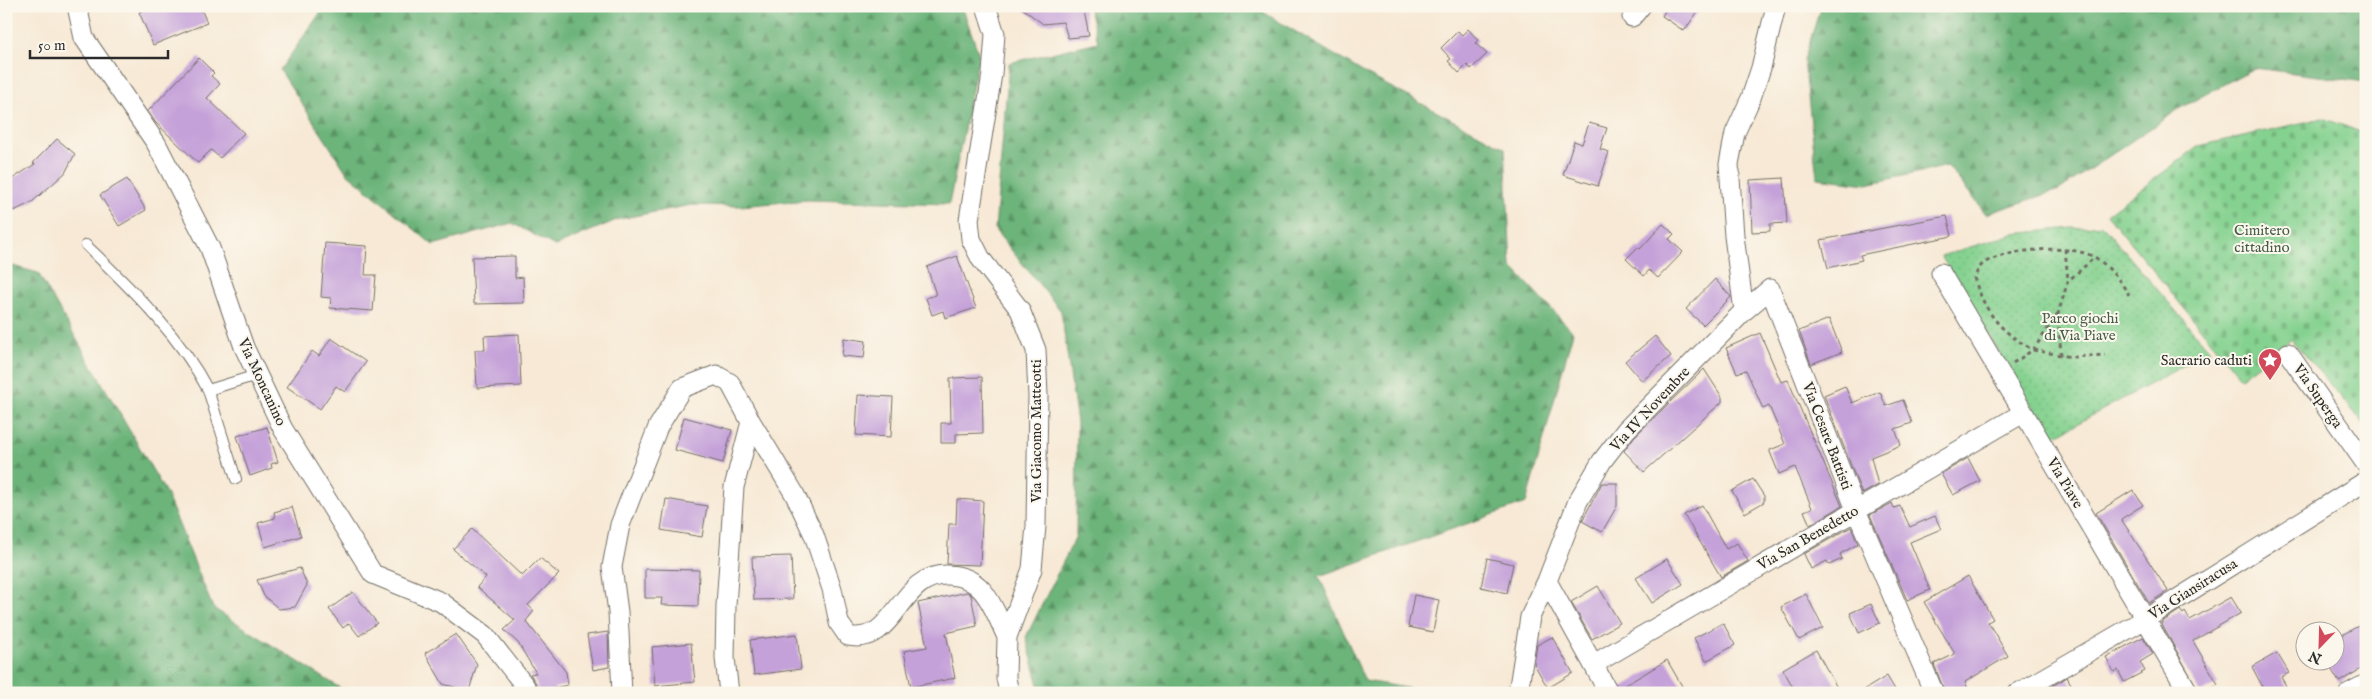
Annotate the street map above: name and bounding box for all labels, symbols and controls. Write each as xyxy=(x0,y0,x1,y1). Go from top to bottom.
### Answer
scale bar xyxy=(30,28,168,60)
text: 50 m xyxy=(38,36,66,55)
park label: Cimitero cittadino xyxy=(2234,221,2290,257)
park label: Parco giochi di Via Piave xyxy=(2042,309,2118,345)
street label: Via Moncanino xyxy=(233,334,291,429)
place icon: Sacrario caduti xyxy=(2257,347,2283,381)
place label: Sacrario caduti xyxy=(2161,351,2252,370)
street label: Via Giacomo Matteotti xyxy=(1027,359,1046,504)
street label: Via Superga xyxy=(2288,359,2347,432)
street label: Via IV Novembre xyxy=(1605,363,1694,456)
street label: Via Cesare Battisti xyxy=(1797,379,1856,493)
street label: Via Piave xyxy=(2042,453,2088,512)
street label: Via San Benedetto xyxy=(1753,501,1862,575)
street label: Via Giansiracusa xyxy=(2144,554,2241,624)
north arrow xyxy=(2294,622,2344,672)
text: N xyxy=(2306,646,2325,668)

